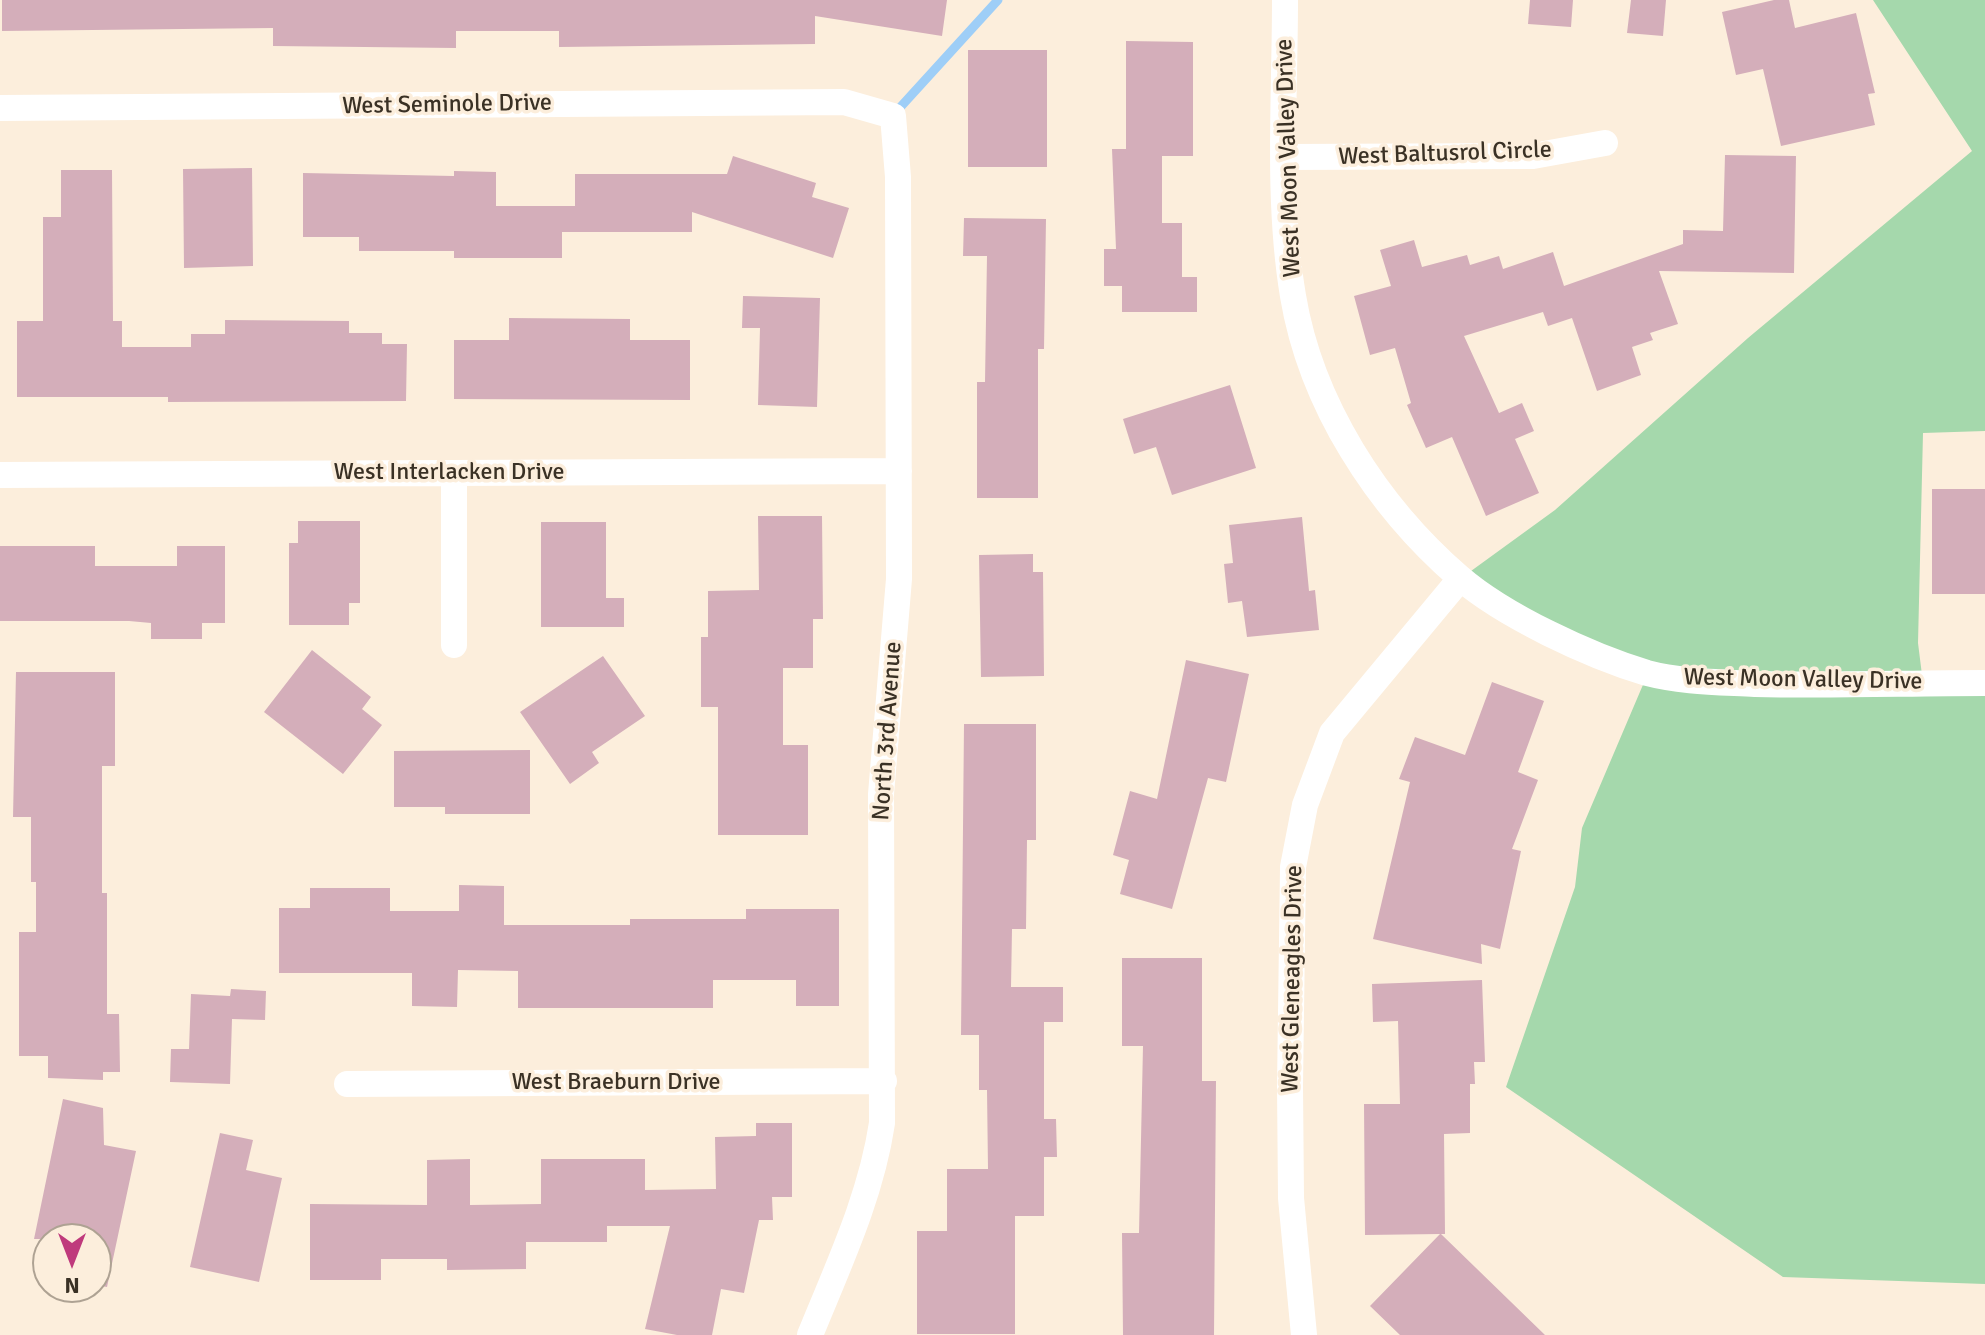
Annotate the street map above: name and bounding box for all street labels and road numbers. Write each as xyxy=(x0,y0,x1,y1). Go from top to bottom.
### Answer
street label: West Moon Valley Drive xyxy=(1270,38,1308,278)
street label: West Seminole Drive xyxy=(342,89,552,121)
street label: West Baltusrol Circle xyxy=(1338,136,1552,172)
street label: West Interlacken Drive xyxy=(334,459,564,487)
street label: North 3rd Avenue xyxy=(867,640,909,822)
street label: West Moon Valley Drive xyxy=(1683,664,1923,696)
street label: West Gleneagles Drive xyxy=(1277,865,1309,1093)
street label: West Braeburn Drive xyxy=(511,1069,721,1097)

